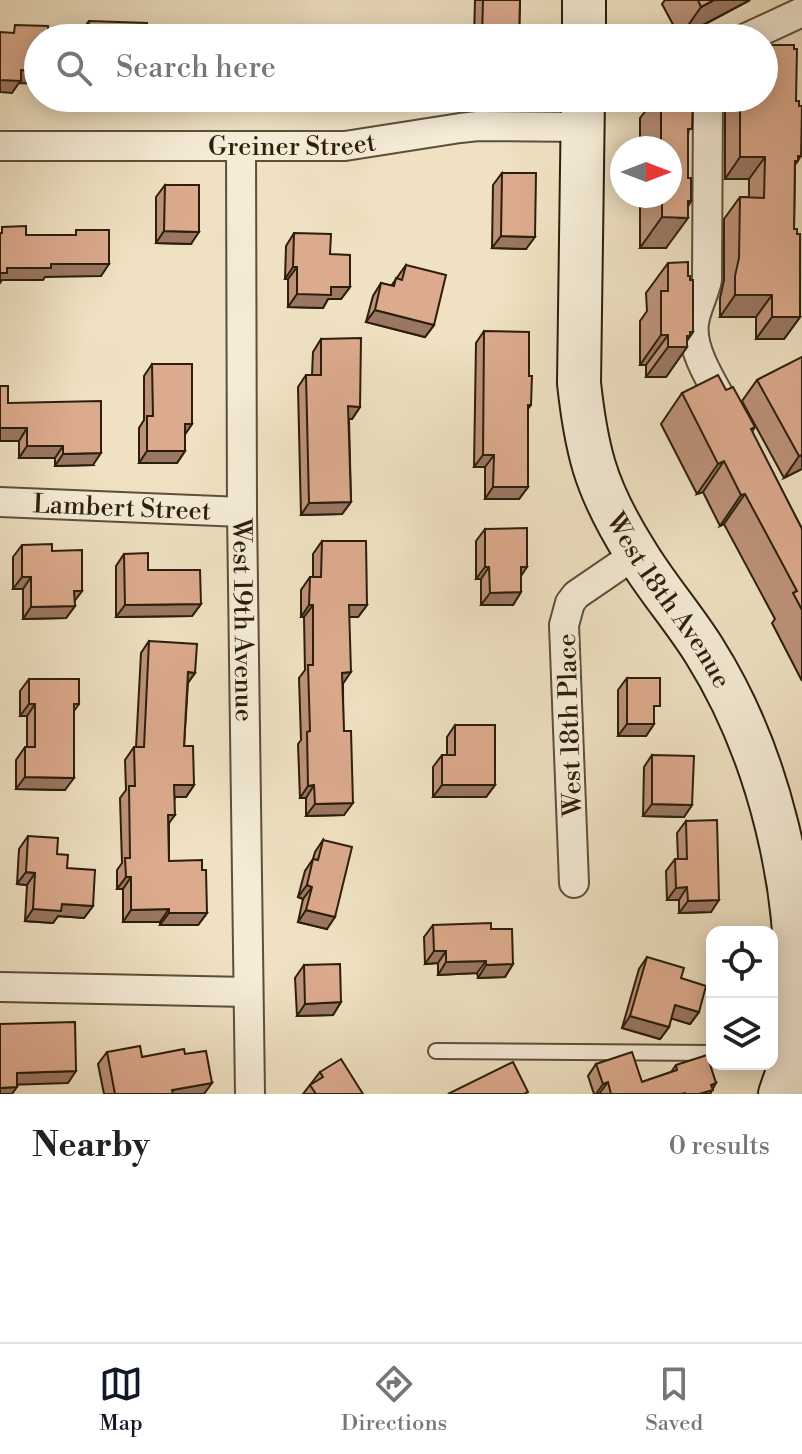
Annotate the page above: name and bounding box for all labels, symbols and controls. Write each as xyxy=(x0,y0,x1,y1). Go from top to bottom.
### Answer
search box xyxy=(24,24,778,112)
icon: search xyxy=(52,46,96,90)
text: Search here xyxy=(116,49,276,87)
street label: Greiner Street xyxy=(208,126,378,164)
north arrow xyxy=(610,136,682,208)
street label: Lambert Street xyxy=(32,488,212,528)
street label: West 18th Avenue xyxy=(598,507,738,694)
street label: West 19th Avenue xyxy=(225,517,260,722)
street label: West 18th Place xyxy=(551,633,589,818)
map controls xyxy=(706,926,778,1070)
button: locate xyxy=(706,926,778,998)
button: layers xyxy=(706,998,778,1070)
text: Nearby xyxy=(32,1125,150,1167)
text: 0 results xyxy=(669,1130,770,1162)
tab: Map xyxy=(99,1362,143,1437)
tab: Directions xyxy=(341,1362,447,1437)
tab: Saved xyxy=(645,1362,703,1437)

